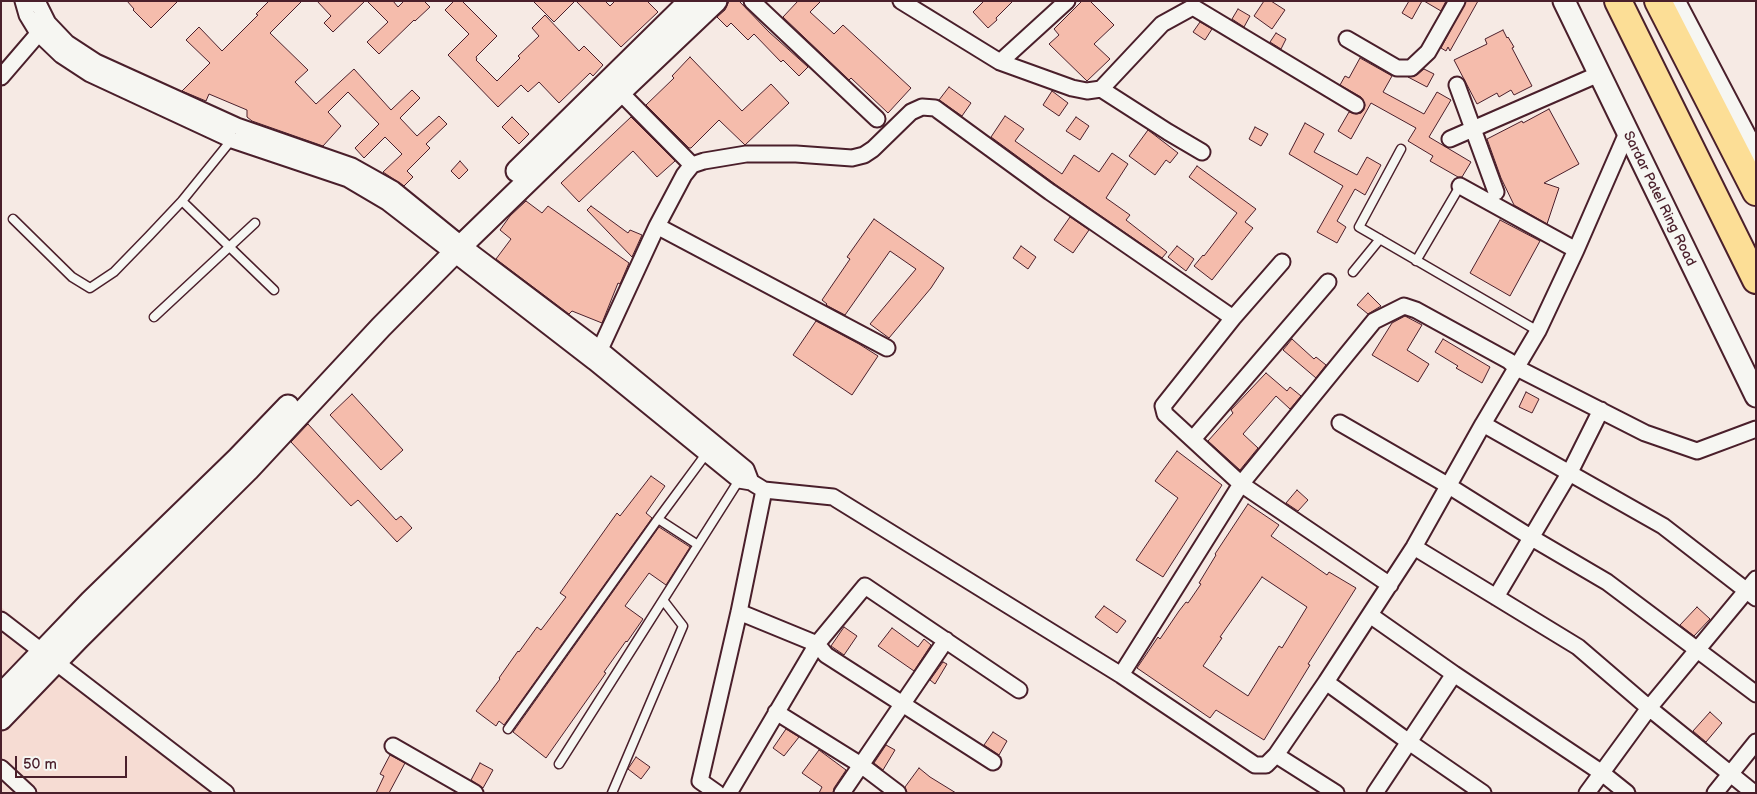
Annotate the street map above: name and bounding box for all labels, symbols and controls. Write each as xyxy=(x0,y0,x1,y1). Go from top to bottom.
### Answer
street label: Sardar Patel Ring Road xyxy=(1619,129,1699,269)
scale bar xyxy=(18,746,130,778)
text: 50 m xyxy=(23,755,57,774)

